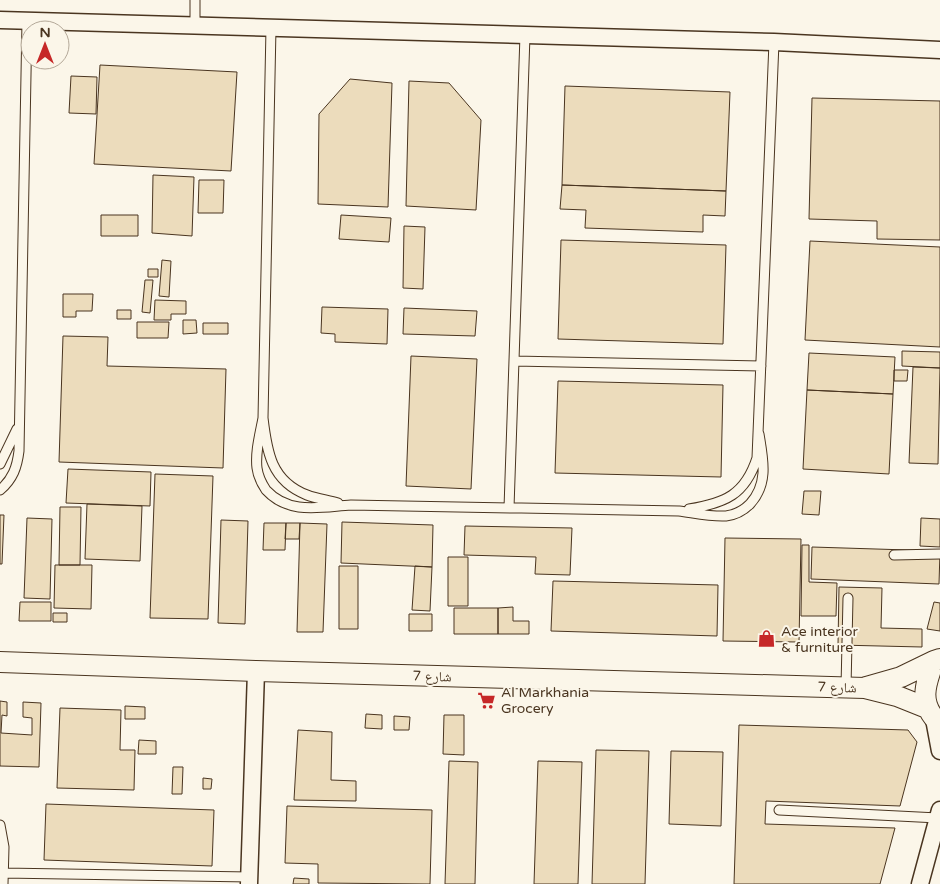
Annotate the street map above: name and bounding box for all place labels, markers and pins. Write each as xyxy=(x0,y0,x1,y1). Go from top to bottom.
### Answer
place label: Ace interior & furniture xyxy=(781,623,859,656)
shop icon: Ace interior & furniture xyxy=(757,629,777,649)
place label: Al Markhania Grocery xyxy=(501,684,589,717)
supermarket icon: Al Markhania Grocery xyxy=(477,690,497,710)

